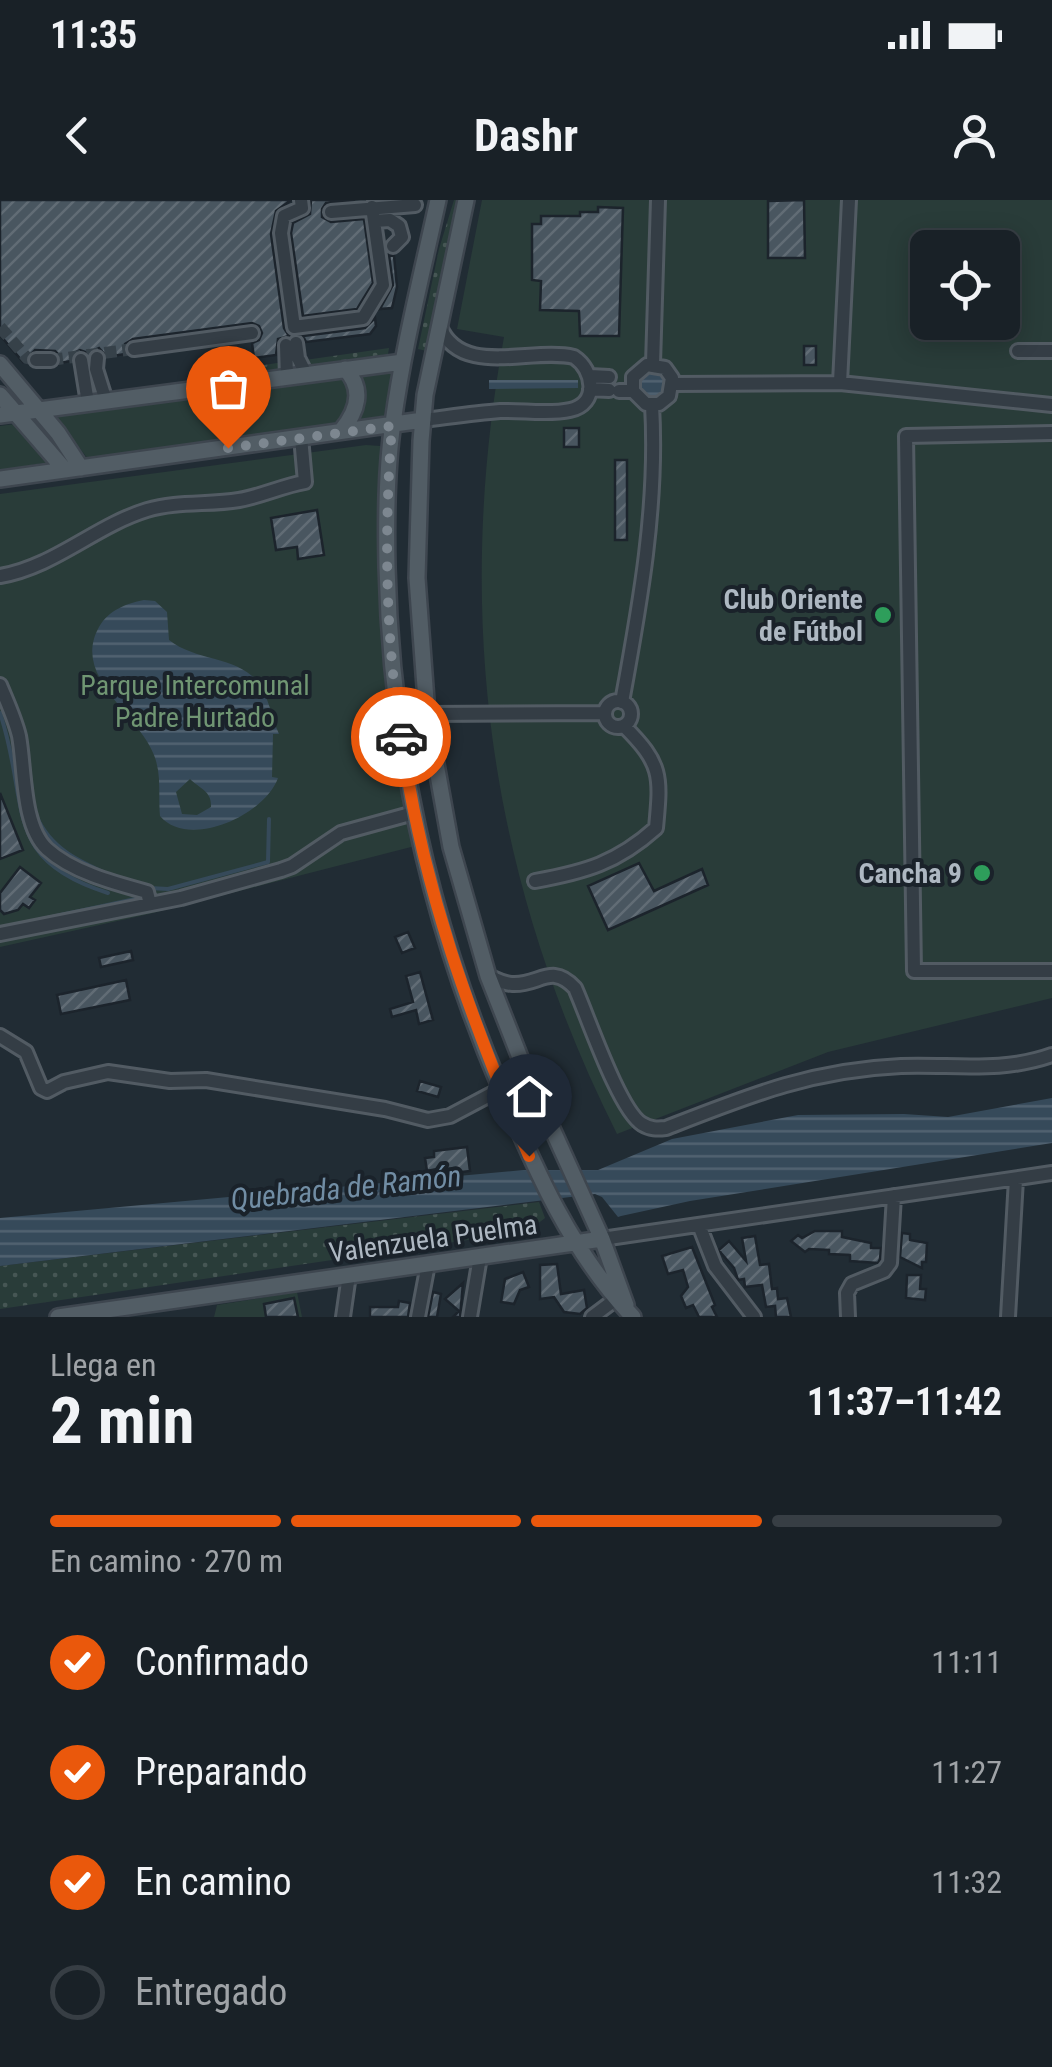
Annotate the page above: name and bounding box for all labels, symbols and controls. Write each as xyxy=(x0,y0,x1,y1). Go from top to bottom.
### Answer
text: 11:35 xyxy=(50,13,137,57)
icon: back xyxy=(50,108,105,163)
icon: person xyxy=(947,108,1002,163)
text: Dashr xyxy=(474,109,578,162)
map controls xyxy=(910,230,1020,340)
button: locate xyxy=(910,230,1020,340)
pin xyxy=(186,346,271,449)
icon: bag xyxy=(201,361,256,416)
place label: Club Oriente de Fútbol xyxy=(724,583,863,648)
marker: Club Oriente de Fútbol xyxy=(872,604,894,626)
park label: Parque Intercomunal Padre Hurtado xyxy=(80,669,310,734)
courier xyxy=(351,687,451,787)
icon: car xyxy=(374,710,429,765)
place label: Cancha 9 xyxy=(859,857,962,890)
marker: Cancha 9 xyxy=(971,862,993,884)
pin xyxy=(487,1054,572,1157)
icon: home xyxy=(502,1069,557,1124)
water label: Quebrada de Ramón xyxy=(229,1158,463,1217)
street label: Valenzuela Puelma xyxy=(327,1208,539,1269)
text: Llega en xyxy=(50,1346,157,1384)
text: 11:37–11:42 xyxy=(807,1380,1002,1424)
text: 2 min xyxy=(50,1383,194,1459)
text: En camino · 270 m xyxy=(50,1542,283,1580)
icon: check xyxy=(50,1635,105,1690)
text: Confirmado xyxy=(135,1640,309,1684)
text: 11:11 xyxy=(931,1643,1002,1681)
icon: check xyxy=(50,1745,105,1800)
text: Preparando xyxy=(135,1750,307,1794)
text: 11:27 xyxy=(931,1753,1002,1791)
icon: check xyxy=(50,1855,105,1910)
text: En camino xyxy=(135,1860,292,1904)
text: 11:32 xyxy=(931,1863,1002,1901)
text: Entregado xyxy=(135,1970,287,2014)

